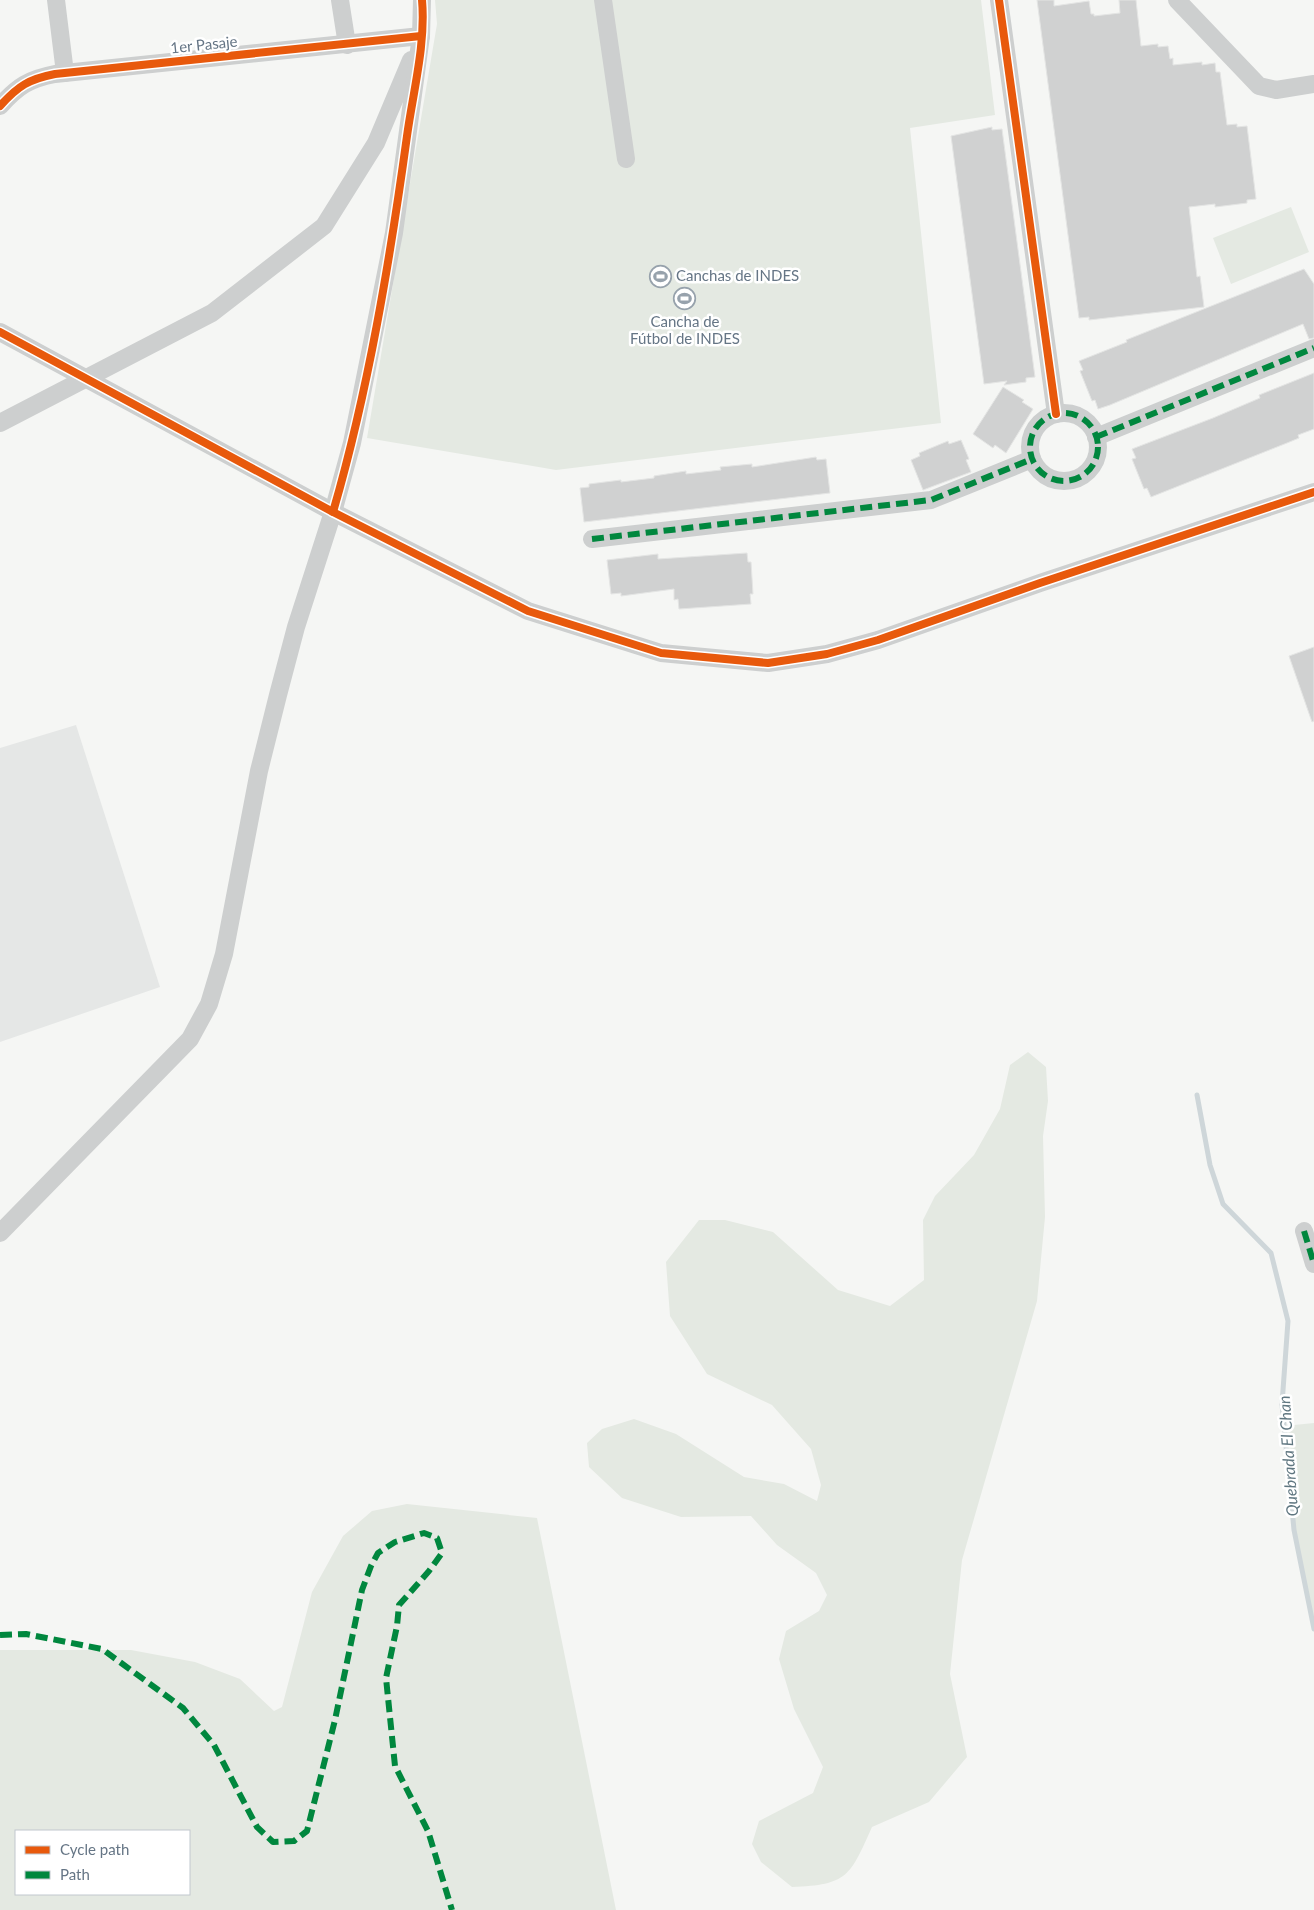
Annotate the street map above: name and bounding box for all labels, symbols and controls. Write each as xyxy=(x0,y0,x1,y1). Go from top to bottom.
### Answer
street label: 1er Pasaje xyxy=(169,32,238,56)
sports icon: Canchas de INDES xyxy=(648,264,672,288)
place label: Canchas de INDES xyxy=(676,266,799,284)
sports icon: Cancha de Fútbol de INDES xyxy=(673,287,697,311)
place label: Cancha de Fútbol de INDES xyxy=(630,312,740,347)
water label: Quebrada El Chan xyxy=(1274,1395,1301,1517)
legend xyxy=(15,1830,190,1895)
text: Cycle path xyxy=(60,1840,129,1858)
text: Path xyxy=(60,1865,90,1883)

